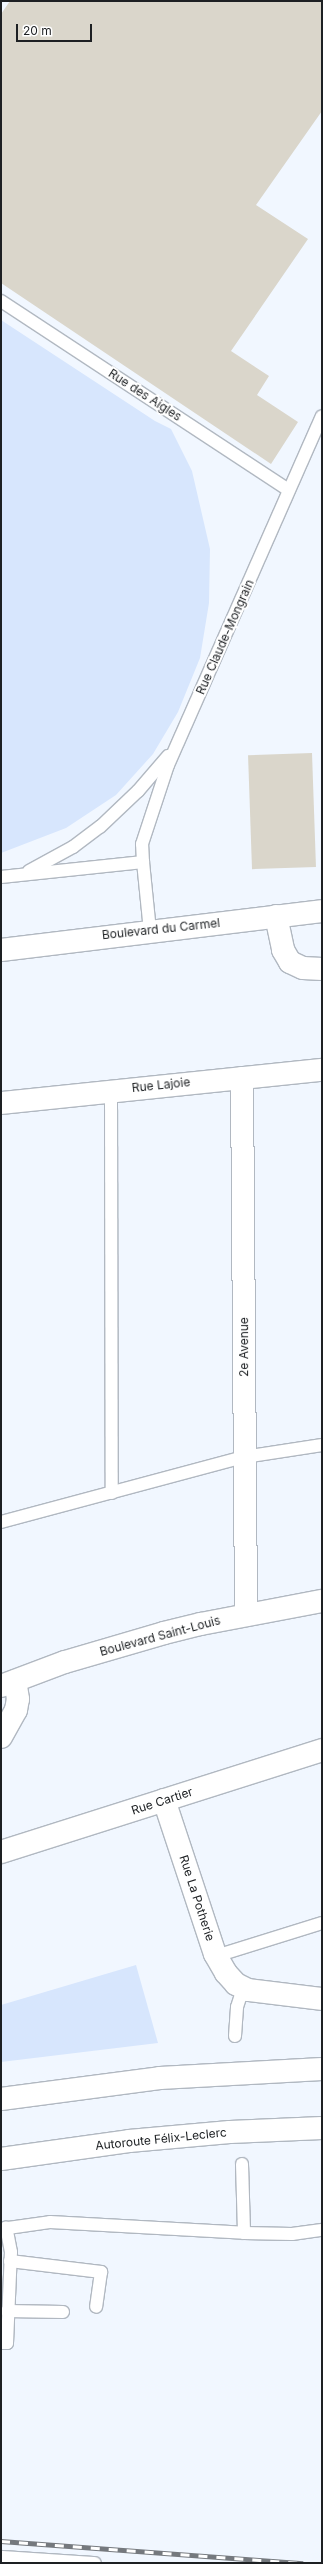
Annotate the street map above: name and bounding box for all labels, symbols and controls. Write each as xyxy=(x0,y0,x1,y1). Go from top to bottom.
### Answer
scale bar xyxy=(18,16,94,42)
text: 20 m xyxy=(23,23,52,38)
street label: Rue des Aigles xyxy=(106,366,184,424)
street label: Rue Claude-Mongrain xyxy=(193,577,257,697)
street label: Boulevard du Carmel xyxy=(101,916,221,942)
street label: Rue Lajoie xyxy=(131,1075,191,1095)
street label: 2e Avenue xyxy=(237,1317,251,1377)
street label: Boulevard Saint-Louis xyxy=(98,1613,222,1659)
street label: Rue Cartier xyxy=(129,1784,195,1818)
street label: Rue La Potherie xyxy=(176,1853,218,1943)
street label: Autoroute Félix-Leclerc xyxy=(95,2125,227,2153)

